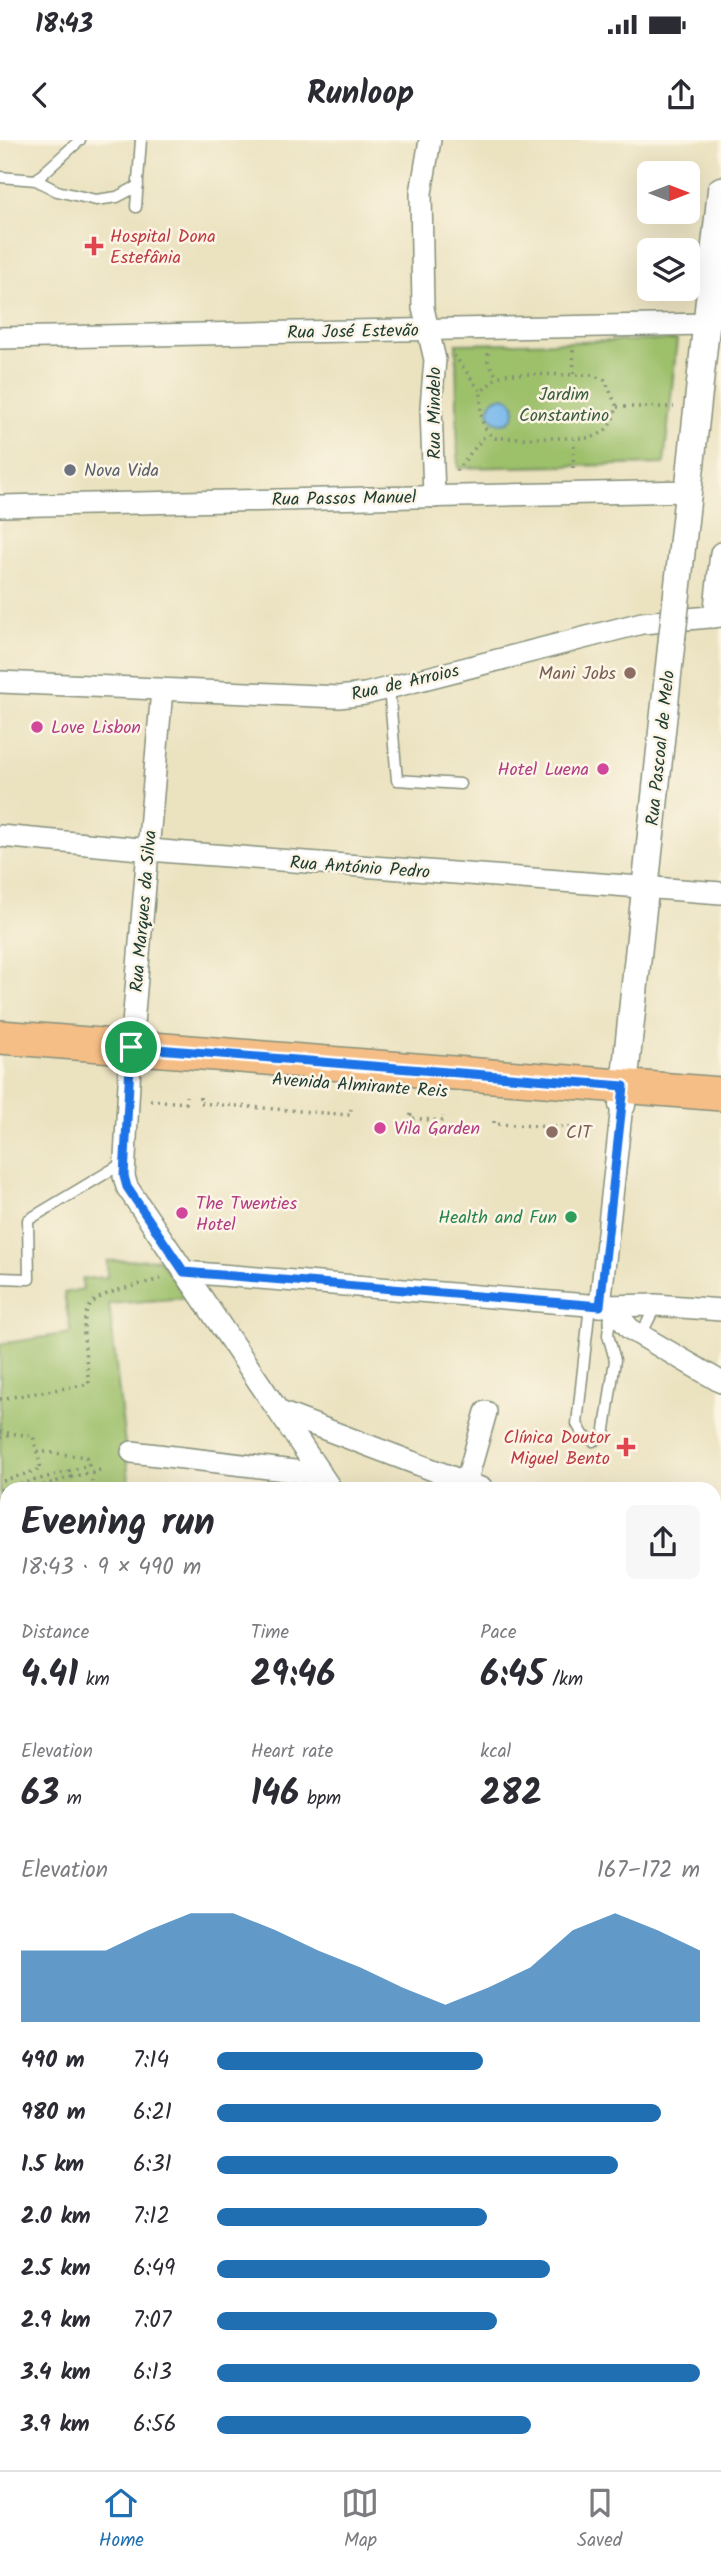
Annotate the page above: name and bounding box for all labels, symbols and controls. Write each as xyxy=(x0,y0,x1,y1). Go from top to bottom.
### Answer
text: 18:43 xyxy=(35,4,93,46)
text: Runloop xyxy=(307,69,414,120)
icon: back xyxy=(21,76,59,114)
icon: share xyxy=(662,76,700,114)
north arrow xyxy=(637,161,700,224)
map controls xyxy=(637,161,700,301)
place label: Hospital Dona Estefânia xyxy=(110,223,216,273)
marker: Hospital Dona Estefânia xyxy=(84,236,104,256)
button: layers xyxy=(637,238,700,301)
street label: Rua José Estevão xyxy=(287,317,419,348)
street label: Rua Mindelo xyxy=(421,367,450,459)
park label: Jardim Constantino xyxy=(519,381,609,431)
place label: Nova Vida xyxy=(84,457,159,486)
marker: Nova Vida xyxy=(62,462,78,478)
street label: Rua Passos Manuel xyxy=(271,484,417,515)
street label: Rua de Arroios xyxy=(348,657,463,710)
place label: Mani Jobs xyxy=(539,660,616,689)
marker: Mani Jobs xyxy=(622,665,638,681)
street label: Rua Pascoal de Melo xyxy=(639,669,684,827)
place label: Love Lisbon xyxy=(51,714,141,743)
marker: Love Lisbon xyxy=(29,719,45,735)
place label: Hotel Luena xyxy=(497,756,589,785)
marker: Hotel Luena xyxy=(595,761,611,777)
street label: Rua Marques da Silva xyxy=(123,829,166,993)
street label: Rua António Pedro xyxy=(289,849,431,888)
pin xyxy=(101,1017,161,1077)
icon: arrive xyxy=(112,1028,150,1066)
street label: Avenida Almirante Reis xyxy=(271,1066,449,1107)
place label: Vila Garden xyxy=(394,1115,480,1144)
place label: CIT xyxy=(566,1119,593,1148)
marker: Vila Garden xyxy=(372,1120,388,1136)
marker: CIT xyxy=(544,1124,560,1140)
place label: The Twenties Hotel xyxy=(196,1190,297,1240)
place label: Health and Fun xyxy=(438,1204,557,1233)
marker: The Twenties Hotel xyxy=(174,1205,190,1221)
marker: Health and Fun xyxy=(563,1209,579,1225)
place label: Clínica Doutor Miguel Bento xyxy=(503,1424,611,1474)
marker: Clínica Doutor Miguel Bento xyxy=(616,1437,636,1457)
text: Evening run xyxy=(21,1494,215,1554)
button: share xyxy=(626,1505,700,1579)
text: 18:43 · 9 × 490 m xyxy=(21,1550,201,1586)
text: Distance xyxy=(21,1618,89,1648)
text: Time xyxy=(251,1618,289,1648)
text: Pace xyxy=(480,1618,517,1648)
text: 4.41 xyxy=(21,1648,78,1704)
text: 29:46 xyxy=(251,1648,335,1704)
text: 6:45 xyxy=(480,1648,545,1704)
text: km xyxy=(78,1665,110,1695)
text: /km xyxy=(545,1665,583,1695)
text: Elevation xyxy=(21,1737,93,1767)
text: Heart rate xyxy=(251,1737,333,1767)
text: kcal xyxy=(480,1737,511,1767)
text: 63 xyxy=(21,1767,59,1823)
text: 146 xyxy=(251,1767,299,1823)
text: 282 xyxy=(480,1767,542,1823)
text: m xyxy=(59,1784,82,1814)
text: bpm xyxy=(299,1784,341,1814)
text: Elevation xyxy=(21,1853,108,1889)
text: 167–172 m xyxy=(597,1853,700,1889)
text: 490 m xyxy=(21,2043,85,2079)
text: 7:14 xyxy=(133,2043,169,2079)
text: 980 m xyxy=(21,2095,86,2131)
text: 6:21 xyxy=(133,2095,172,2131)
text: 1.5 km xyxy=(21,2147,84,2183)
text: 6:31 xyxy=(133,2147,172,2183)
text: 2.0 km xyxy=(21,2199,91,2235)
text: 7:12 xyxy=(133,2199,170,2235)
text: 2.5 km xyxy=(21,2251,91,2287)
text: 6:49 xyxy=(133,2251,175,2287)
text: 2.9 km xyxy=(21,2303,91,2339)
text: 7:07 xyxy=(133,2303,171,2339)
text: 3.4 km xyxy=(21,2355,91,2391)
text: 6:13 xyxy=(133,2355,172,2391)
text: 3.9 km xyxy=(21,2407,90,2443)
text: 6:56 xyxy=(133,2407,177,2443)
tab: Home xyxy=(99,2484,144,2556)
tab: Map xyxy=(341,2484,379,2556)
tab: Saved xyxy=(577,2484,622,2556)

